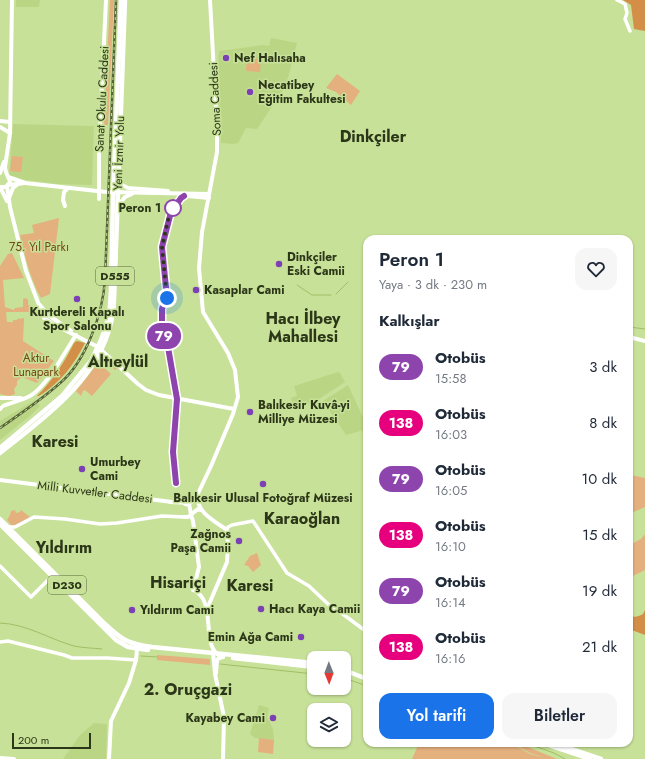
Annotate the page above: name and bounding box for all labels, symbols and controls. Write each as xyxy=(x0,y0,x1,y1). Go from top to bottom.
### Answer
street label: Sanat Okulu Caddesi xyxy=(90,45,114,153)
place label: Nef Halısaha xyxy=(234,49,306,67)
marker: Nef Halısaha xyxy=(221,53,231,63)
street label: Soma Caddesi xyxy=(204,62,226,136)
place label: Necatibey Eğitim Fakultesi xyxy=(258,76,346,108)
marker: Necatibey Eğitim Fakultesi xyxy=(245,87,255,97)
street label: Yeni İzmir Yolu xyxy=(109,115,129,191)
district label: Dinkçiler xyxy=(340,125,407,148)
place label: Peron 1 xyxy=(119,199,161,217)
marker: Peron 1 xyxy=(164,199,182,217)
park label: 75. Yıl Parkı xyxy=(9,238,69,256)
text: Peron 1 xyxy=(379,246,444,273)
place label: Dinkçiler Eski Camii xyxy=(287,248,345,280)
button: heart xyxy=(575,248,617,290)
marker: Dinkçiler Eski Camii xyxy=(274,259,284,269)
road number: D555 xyxy=(96,267,134,285)
text: Yaya · 3 dk · 230 m xyxy=(379,275,487,294)
place label: Kasaplar Cami xyxy=(204,281,284,299)
marker: Kasaplar Cami xyxy=(191,285,201,295)
your location xyxy=(157,288,177,308)
marker: Kurtdereli Kapalı Spor Salonu xyxy=(72,294,82,304)
place label: Kurtdereli Kapalı Spor Salonu xyxy=(29,303,125,335)
district label: Hacı İlbey Mahallesi xyxy=(266,307,341,348)
text: Kalkışlar xyxy=(379,310,440,332)
line badge: 79 xyxy=(146,323,182,349)
text: 79 xyxy=(155,326,173,346)
text: Otobüs xyxy=(435,347,486,369)
park label: Aktur Lunapark xyxy=(13,349,59,381)
district label: Altıeylül xyxy=(87,350,148,373)
text: 3 dk xyxy=(589,356,617,378)
text: 79 xyxy=(392,357,410,377)
text: 15:58 xyxy=(435,369,467,388)
place label: Balıkesir Kuvâ-yi Milliye Müzesi xyxy=(258,396,350,428)
text: Otobüs xyxy=(435,403,486,425)
marker: Balıkesir Kuvâ-yi Milliye Müzesi xyxy=(245,407,255,417)
text: 8 dk xyxy=(589,412,617,434)
text: 138 xyxy=(389,413,413,433)
text: 16:03 xyxy=(435,425,467,444)
district label: Karesi xyxy=(31,430,79,453)
place label: Umurbey Cami xyxy=(90,453,141,485)
text: Otobüs xyxy=(435,459,486,481)
marker: Umurbey Cami xyxy=(77,464,87,474)
text: 10 dk xyxy=(582,468,617,490)
text: 79 xyxy=(392,469,410,489)
street label: Milli Kuvvetler Caddesi xyxy=(36,476,154,508)
marker: Balıkesir Ulusal Fotoğraf Müzesi xyxy=(258,479,268,489)
text: 16:05 xyxy=(435,481,467,500)
place label: Balıkesir Ulusal Fotoğraf Müzesi xyxy=(173,489,353,507)
district label: Karaoğlan xyxy=(264,507,340,530)
text: Otobüs xyxy=(435,515,486,537)
text: 15 dk xyxy=(582,524,617,546)
place label: Zağnos Paşa Camii xyxy=(171,525,232,557)
text: 138 xyxy=(389,525,413,545)
district label: Yıldırım xyxy=(35,536,92,559)
marker: Zağnos Paşa Camii xyxy=(234,536,244,546)
text: 16:10 xyxy=(435,537,466,556)
district label: Hisariçi xyxy=(150,571,206,594)
text: Otobüs xyxy=(435,571,486,593)
district label: Karesi xyxy=(226,574,274,597)
road number: D230 xyxy=(48,576,86,594)
text: 19 dk xyxy=(582,580,617,602)
text: 79 xyxy=(392,581,410,601)
text: 16:14 xyxy=(435,593,466,612)
place label: Hacı Kaya Camii xyxy=(269,600,360,618)
place label: Yıldırım Cami xyxy=(139,601,214,619)
marker: Hacı Kaya Camii xyxy=(256,604,266,614)
marker: Yıldırım Cami xyxy=(127,605,137,615)
text: Otobüs xyxy=(435,627,486,649)
place label: Emin Ağa Cami xyxy=(208,628,293,646)
marker: Emin Ağa Cami xyxy=(296,632,306,642)
text: 21 dk xyxy=(582,636,617,658)
text: 138 xyxy=(389,637,413,657)
text: 16:16 xyxy=(435,649,466,668)
north arrow xyxy=(307,651,351,695)
map controls xyxy=(307,651,351,747)
district label: 2. Oruçgazi xyxy=(144,678,232,701)
button: Yol tarifi xyxy=(379,693,494,739)
button: Biletler xyxy=(502,693,617,739)
button: layers xyxy=(307,703,351,747)
place label: Kayabey Cami xyxy=(185,709,265,727)
marker: Kayabey Cami xyxy=(268,713,278,723)
scale bar xyxy=(12,731,91,750)
text: 200 m xyxy=(18,732,49,748)

